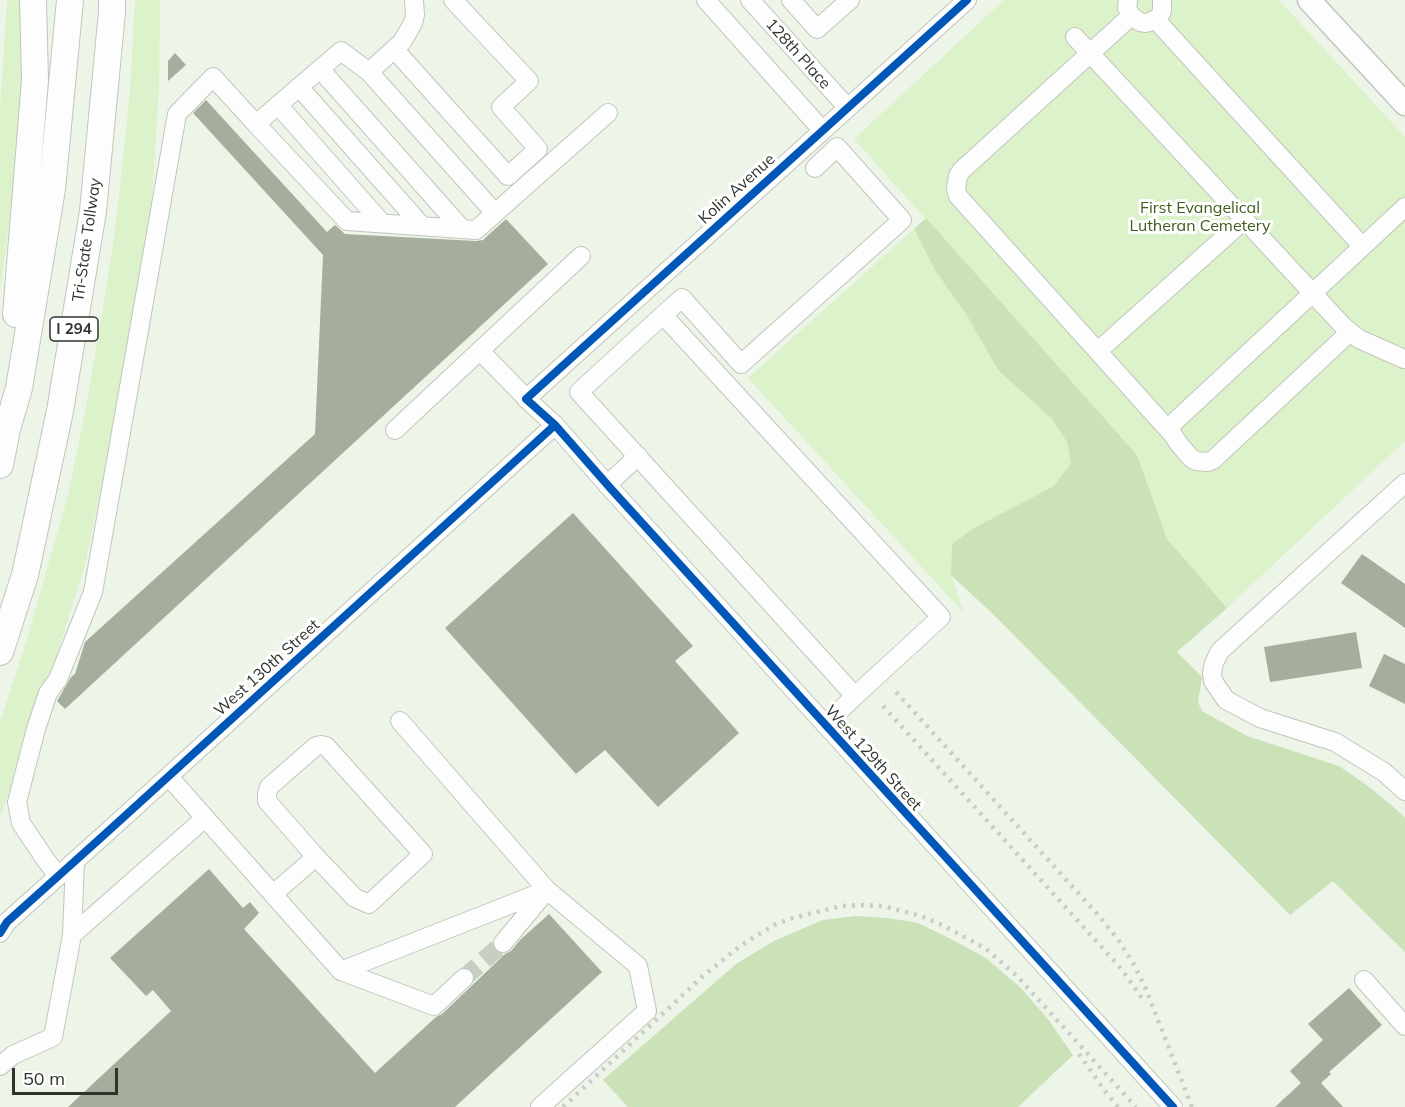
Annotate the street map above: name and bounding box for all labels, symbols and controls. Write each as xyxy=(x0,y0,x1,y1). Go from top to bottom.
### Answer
street label: 128th Place xyxy=(761,15,835,93)
street label: Kolin Avenue xyxy=(695,150,779,228)
street label: Tri-State Tollway xyxy=(69,177,105,303)
park label: First Evangelical Lutheran Cemetery xyxy=(1129,198,1271,236)
road number: I 294 xyxy=(50,317,98,341)
street label: West 130th Street xyxy=(210,616,324,720)
street label: West 129th Street xyxy=(821,701,925,815)
scale bar xyxy=(15,1056,122,1094)
text: 50 m xyxy=(23,1067,65,1090)

